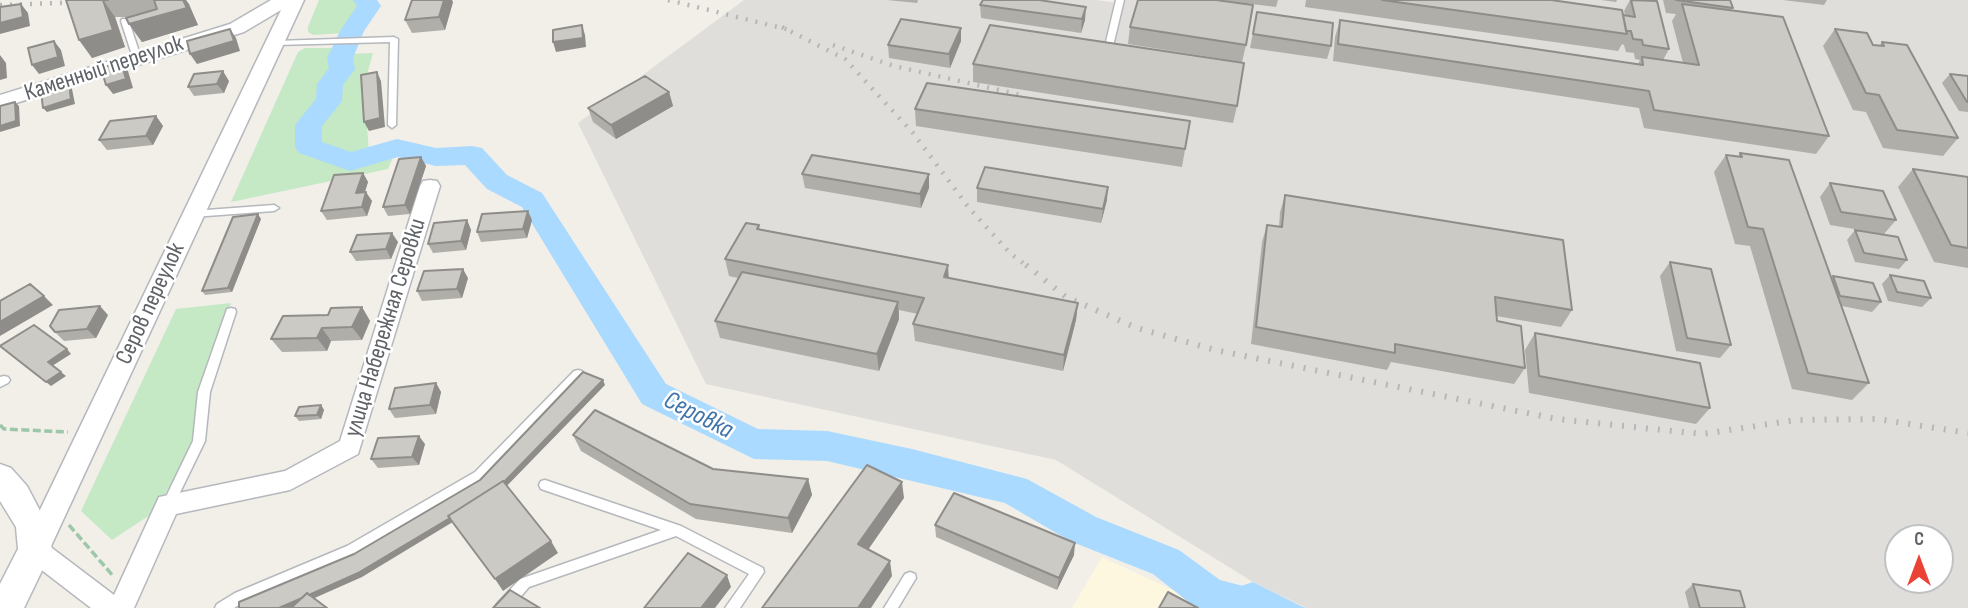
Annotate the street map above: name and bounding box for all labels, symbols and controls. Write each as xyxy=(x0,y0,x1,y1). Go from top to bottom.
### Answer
street label: Каменный переулок xyxy=(21,30,187,108)
street label: улица Набережная Серовки xyxy=(339,215,433,441)
street label: Серов переулок xyxy=(110,239,192,369)
water label: Серовка xyxy=(658,385,738,447)
north arrow xyxy=(1884,524,1954,594)
text: С xyxy=(1914,528,1924,551)

